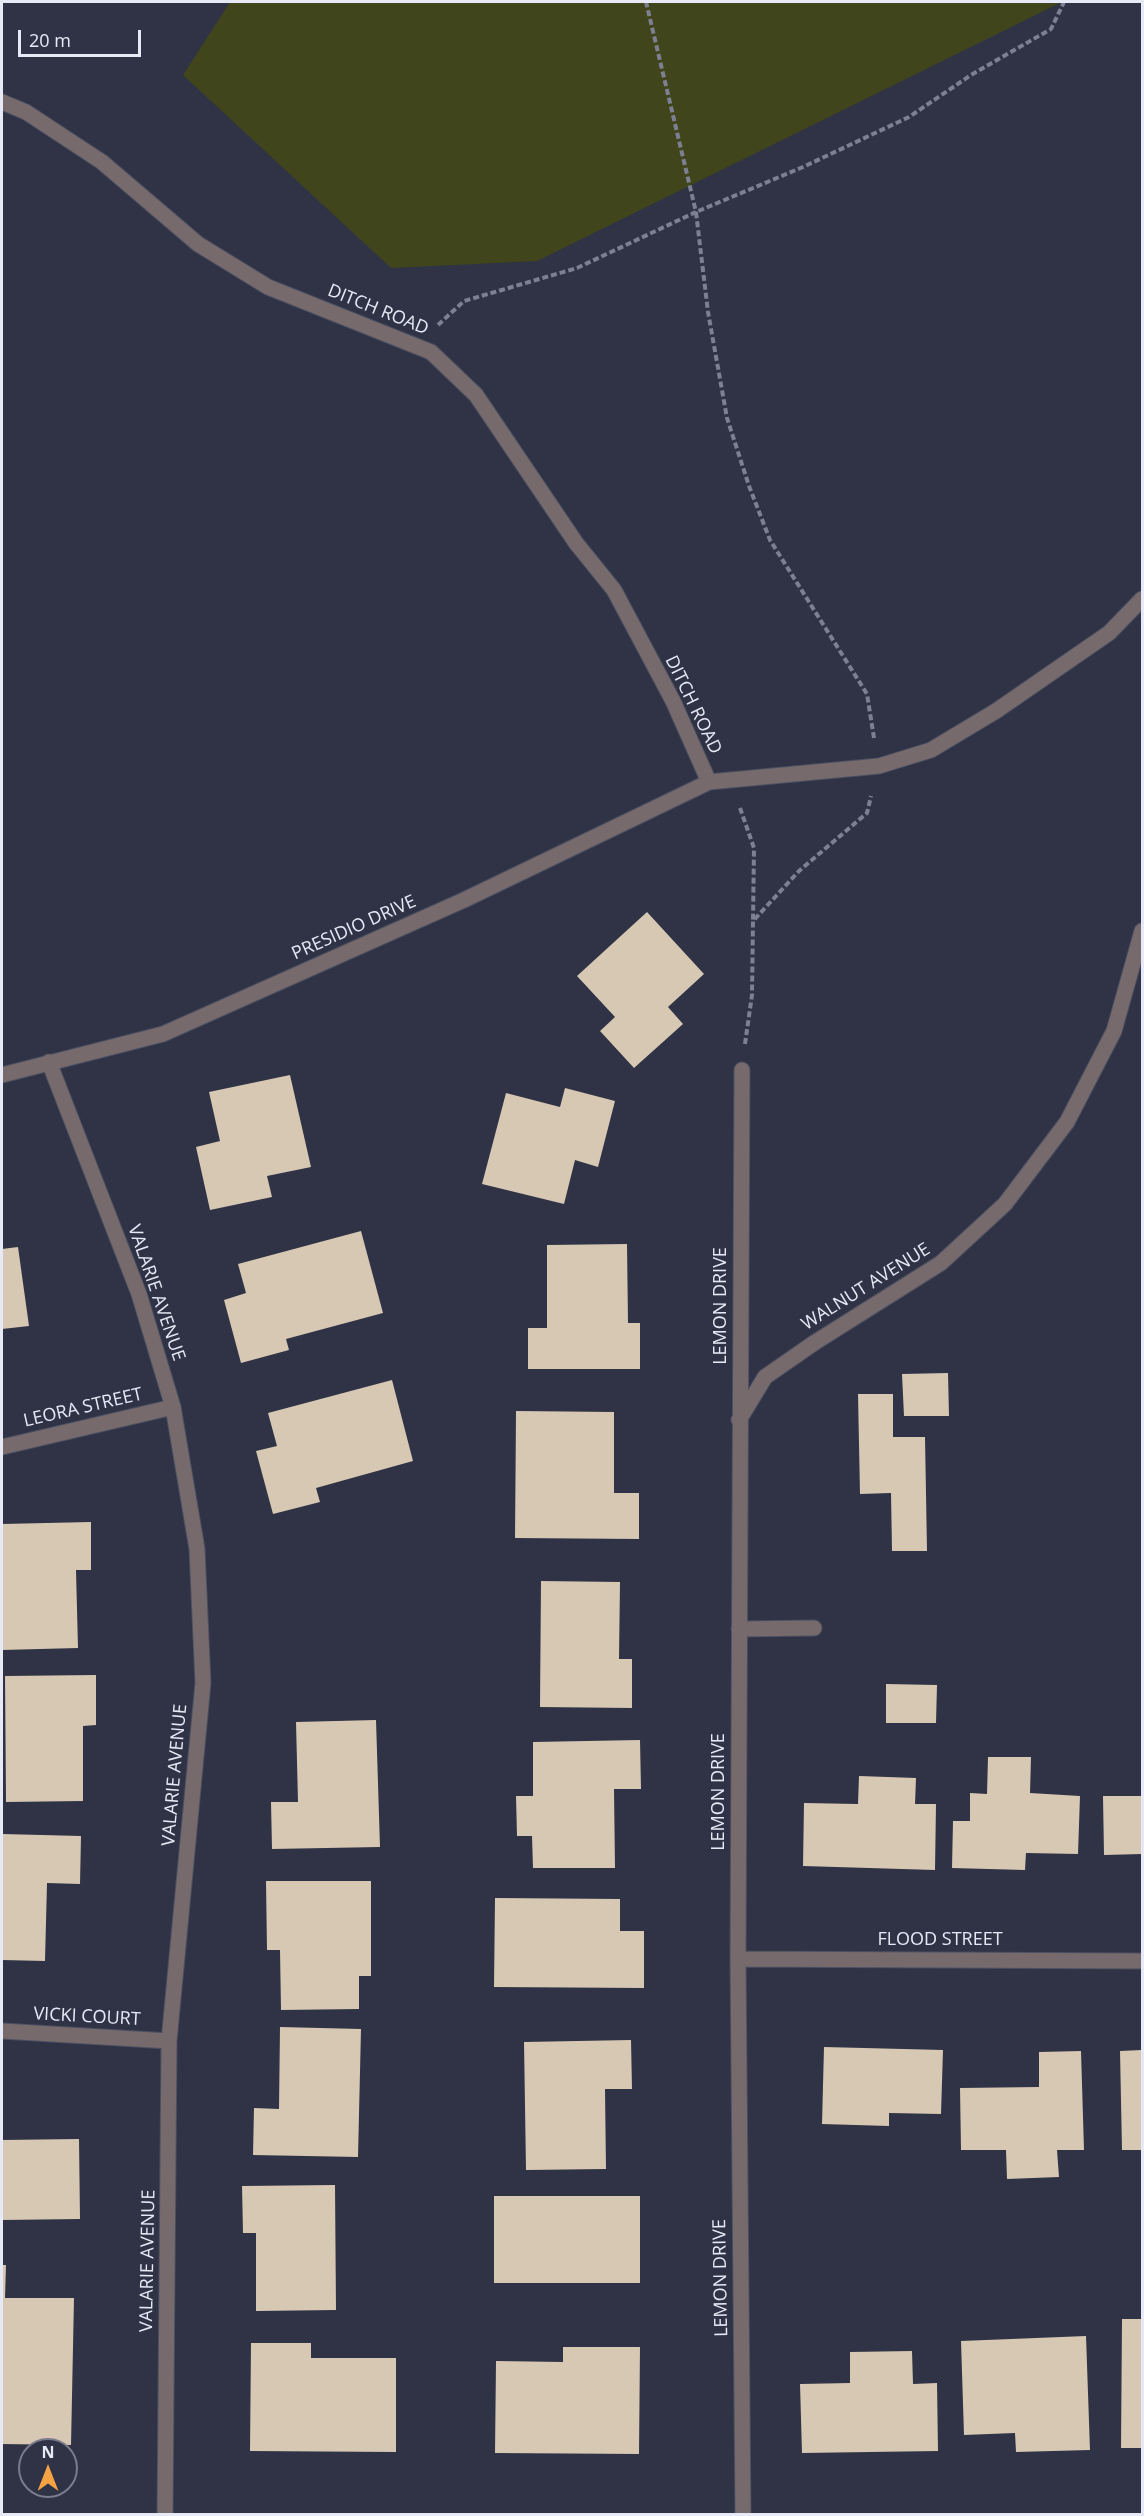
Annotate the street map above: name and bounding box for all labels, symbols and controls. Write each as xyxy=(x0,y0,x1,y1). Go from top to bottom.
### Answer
scale bar xyxy=(21,18,144,56)
text: 20 m xyxy=(29,28,71,52)
street label: DITCH ROAD xyxy=(324,280,432,340)
street label: DITCH ROAD xyxy=(660,652,726,758)
street label: PRESIDIO DRIVE xyxy=(289,891,419,965)
street label: VALARIE AVENUE xyxy=(123,1222,189,1364)
street label: WALNUT AVENUE xyxy=(798,1239,934,1335)
street label: LEMON DRIVE xyxy=(710,1247,732,1365)
street label: LEORA STREET xyxy=(21,1384,145,1432)
street label: VALARIE AVENUE xyxy=(158,1703,192,1847)
street label: LEMON DRIVE xyxy=(708,1733,730,1851)
street label: FLOOD STREET xyxy=(877,1929,1003,1951)
street label: VICKI COURT xyxy=(33,2003,141,2031)
street label: VALARIE AVENUE xyxy=(136,2190,160,2332)
street label: LEMON DRIVE xyxy=(709,2219,733,2337)
north arrow xyxy=(18,2438,78,2498)
text: N xyxy=(41,2441,55,2463)

